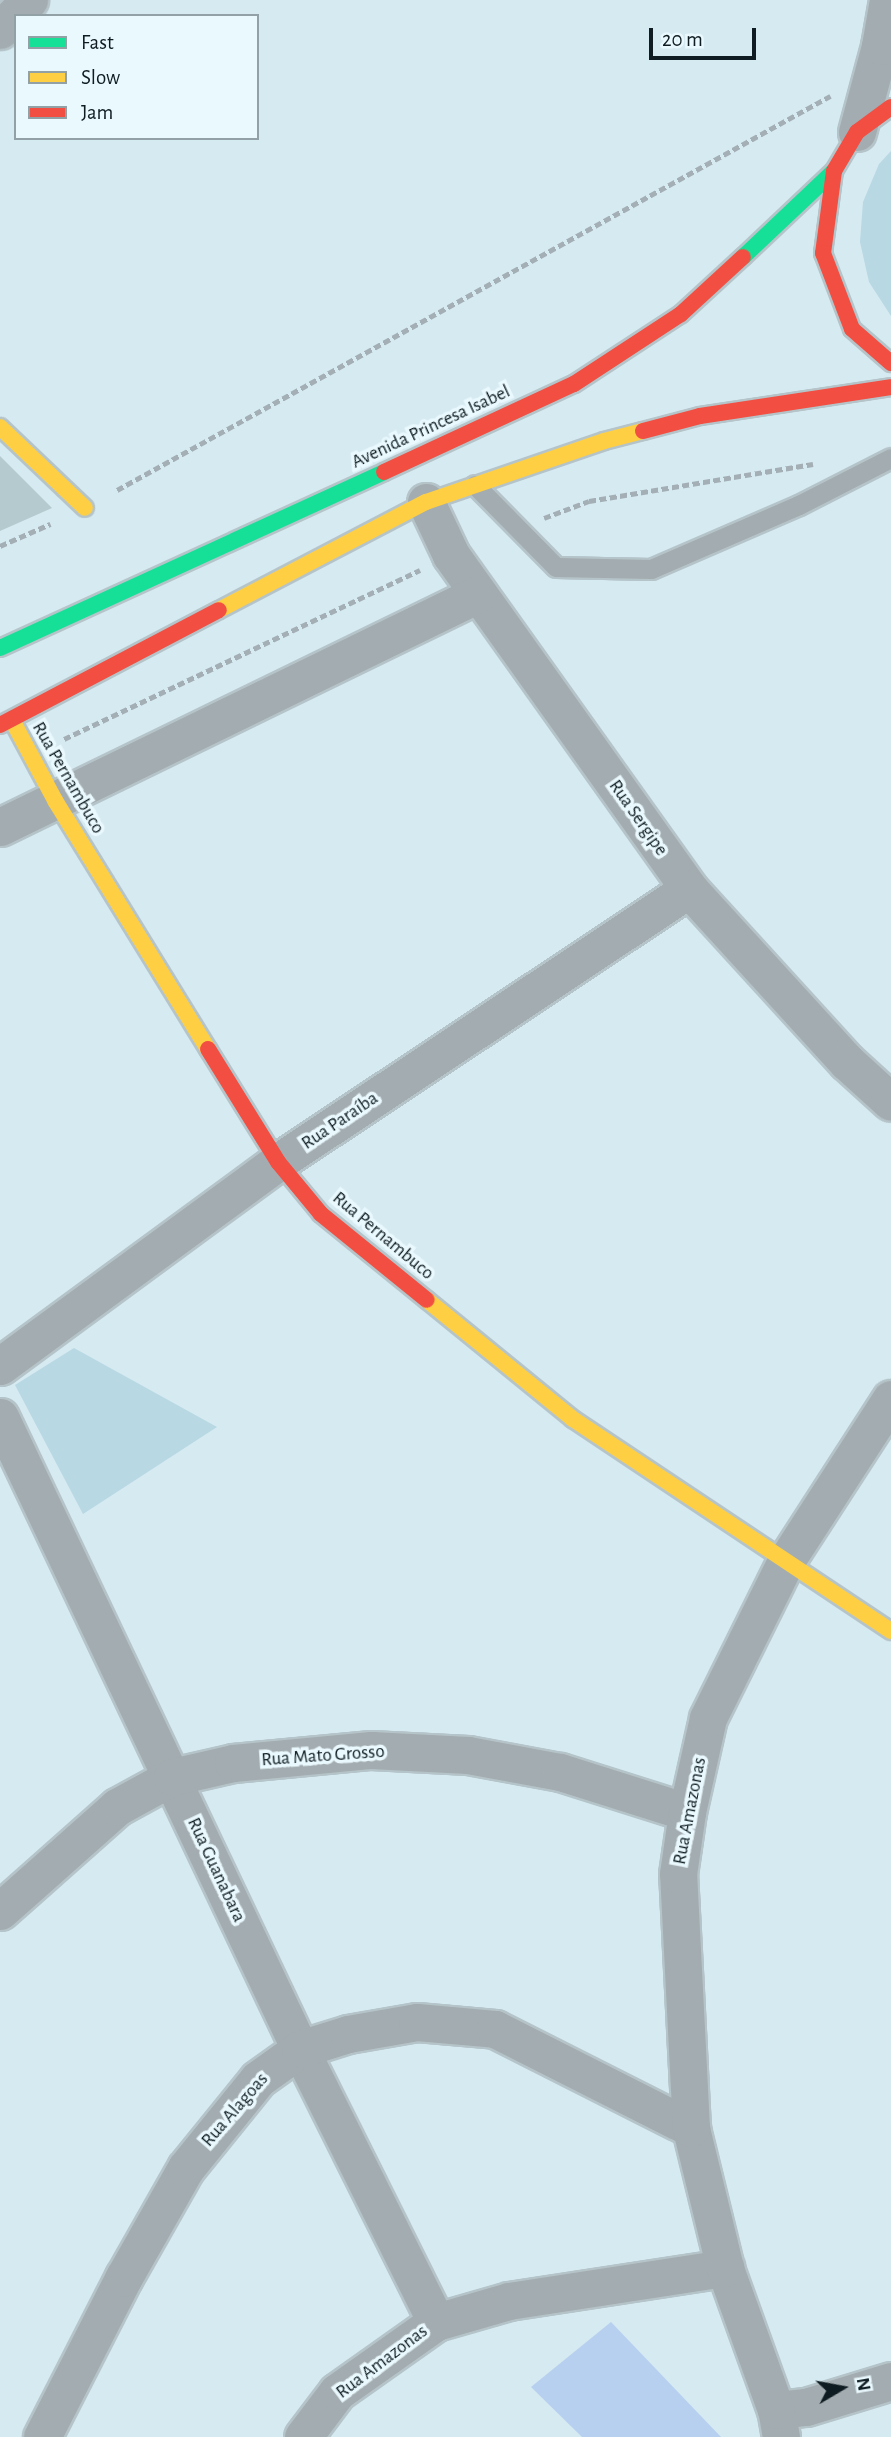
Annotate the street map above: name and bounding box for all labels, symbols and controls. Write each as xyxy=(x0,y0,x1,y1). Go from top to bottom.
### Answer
legend xyxy=(14,14,259,140)
scale bar xyxy=(653,14,760,58)
text: 20 m xyxy=(662,29,703,50)
text: Fast xyxy=(81,32,114,53)
text: Slow xyxy=(81,67,120,88)
text: Jam xyxy=(81,102,113,123)
street label: Avenida Princesa Isabel xyxy=(348,380,514,474)
street label: Rua Pernambuco xyxy=(27,718,109,838)
street label: Rua Sergipe xyxy=(604,776,672,860)
street label: Rua Paraíba xyxy=(297,1087,383,1155)
street label: Rua Pernambuco xyxy=(328,1187,438,1285)
street label: Rua Mato Grosso xyxy=(261,1740,385,1772)
street label: Rua Amazonas xyxy=(668,1755,712,1867)
street label: Rua Guanabara xyxy=(182,1814,250,1926)
street label: Rua Alagoas xyxy=(197,2068,273,2152)
street label: Rua Amazonas xyxy=(332,2320,432,2404)
north arrow xyxy=(807,2353,877,2423)
text: N xyxy=(853,2376,874,2392)

